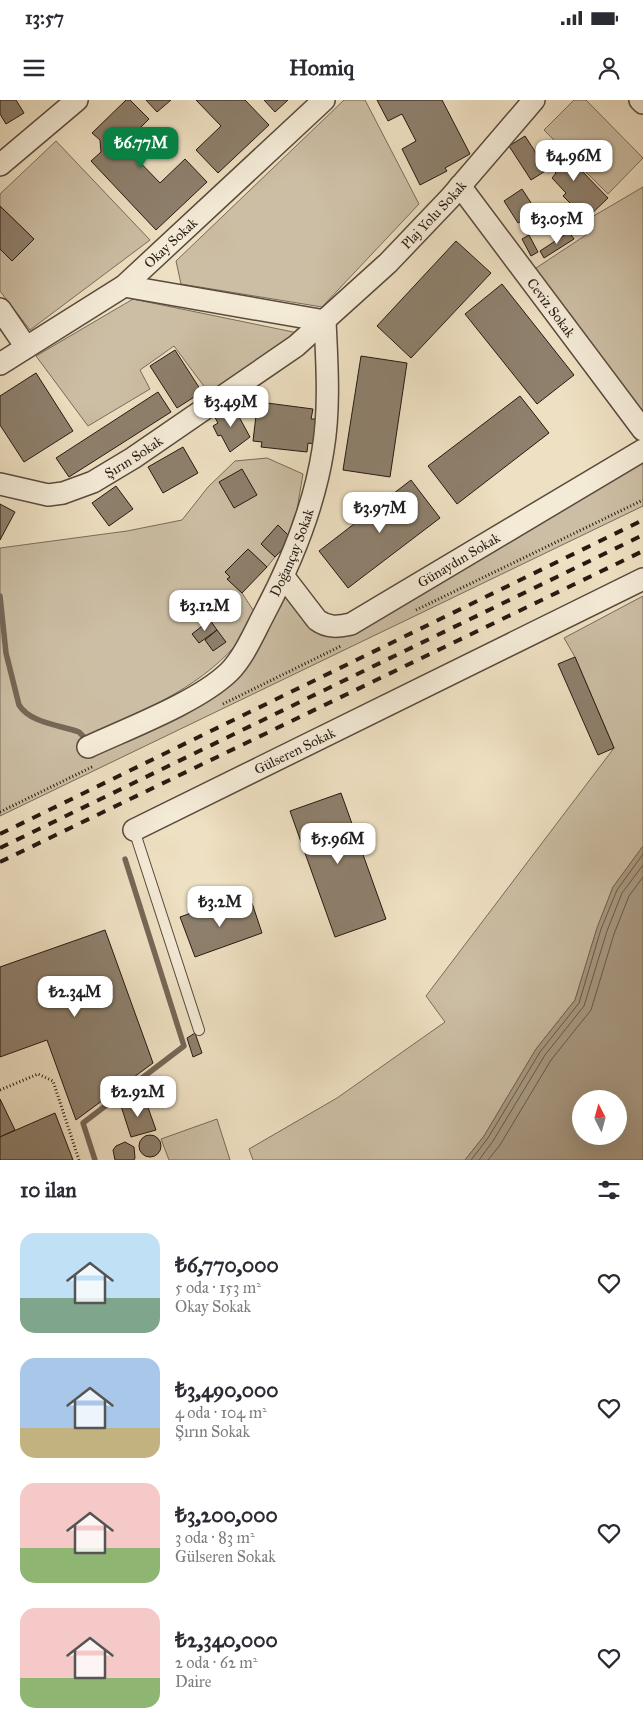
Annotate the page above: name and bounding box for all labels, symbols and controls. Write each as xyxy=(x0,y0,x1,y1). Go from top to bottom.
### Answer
text: 13:57 xyxy=(25,6,64,29)
icon: menu xyxy=(20,54,48,82)
text: Homiq xyxy=(289,54,354,81)
icon: person xyxy=(595,54,623,82)
pin: ₺6.77M xyxy=(100,127,182,169)
text: ₺6.77M xyxy=(114,133,168,152)
pin: ₺4.96M xyxy=(533,139,615,182)
text: ₺4.96M xyxy=(546,146,602,165)
street label: Plaj Yolu Sokak xyxy=(397,177,470,253)
pin: ₺3.05M xyxy=(516,202,598,245)
text: ₺3.05M xyxy=(531,209,583,228)
street label: Okay Sokak xyxy=(140,214,201,272)
street label: Ceviz Sokak xyxy=(524,275,579,341)
pin: ₺3.49M xyxy=(190,386,272,428)
text: ₺3.49M xyxy=(204,392,258,411)
street label: Şırın Sokak xyxy=(101,432,166,482)
pin: ₺3.97M xyxy=(339,492,421,534)
text: ₺3.97M xyxy=(354,498,406,517)
street label: Doğançay Sokak xyxy=(266,506,317,599)
street label: Günaydın Sokak xyxy=(414,528,503,591)
pin: ₺3.12M xyxy=(164,590,246,632)
text: ₺3.12M xyxy=(180,596,230,615)
street label: Gülseren Sokak xyxy=(251,724,338,778)
pin: ₺5.96M xyxy=(297,822,379,865)
text: ₺5.96M xyxy=(312,829,364,848)
pin: ₺3.2M xyxy=(185,886,255,928)
text: ₺3.2M xyxy=(198,892,242,911)
pin: ₺2.34M xyxy=(34,976,116,1018)
text: ₺2.34M xyxy=(49,982,101,1001)
pin: ₺2.92M xyxy=(97,1076,179,1118)
text: ₺2.92M xyxy=(111,1082,165,1101)
north arrow xyxy=(572,1090,628,1145)
map controls xyxy=(572,1090,627,1145)
icon: filters xyxy=(595,1176,623,1204)
text: 10 ilan xyxy=(20,1177,77,1203)
text: ₺6,770,000 xyxy=(175,1252,279,1278)
icon: home xyxy=(60,1253,120,1313)
icon: heart xyxy=(595,1269,623,1297)
text: 5 oda · 153 m² xyxy=(175,1278,261,1297)
text: Okay Sokak xyxy=(175,1297,251,1316)
text: ₺3,490,000 xyxy=(175,1377,279,1403)
icon: home xyxy=(60,1378,120,1438)
icon: heart xyxy=(595,1394,623,1422)
text: 4 oda · 104 m² xyxy=(175,1403,267,1422)
text: Şırın Sokak xyxy=(175,1422,250,1441)
text: ₺3,200,000 xyxy=(175,1502,278,1528)
icon: home xyxy=(60,1503,120,1563)
icon: heart xyxy=(595,1519,623,1547)
text: 3 oda · 83 m² xyxy=(175,1528,255,1547)
text: Gülseren Sokak xyxy=(175,1547,276,1566)
text: ₺2,340,000 xyxy=(175,1627,278,1653)
icon: home xyxy=(60,1628,120,1688)
icon: heart xyxy=(595,1644,623,1672)
text: 2 oda · 62 m² xyxy=(175,1653,257,1672)
text: Daire xyxy=(175,1672,211,1691)

